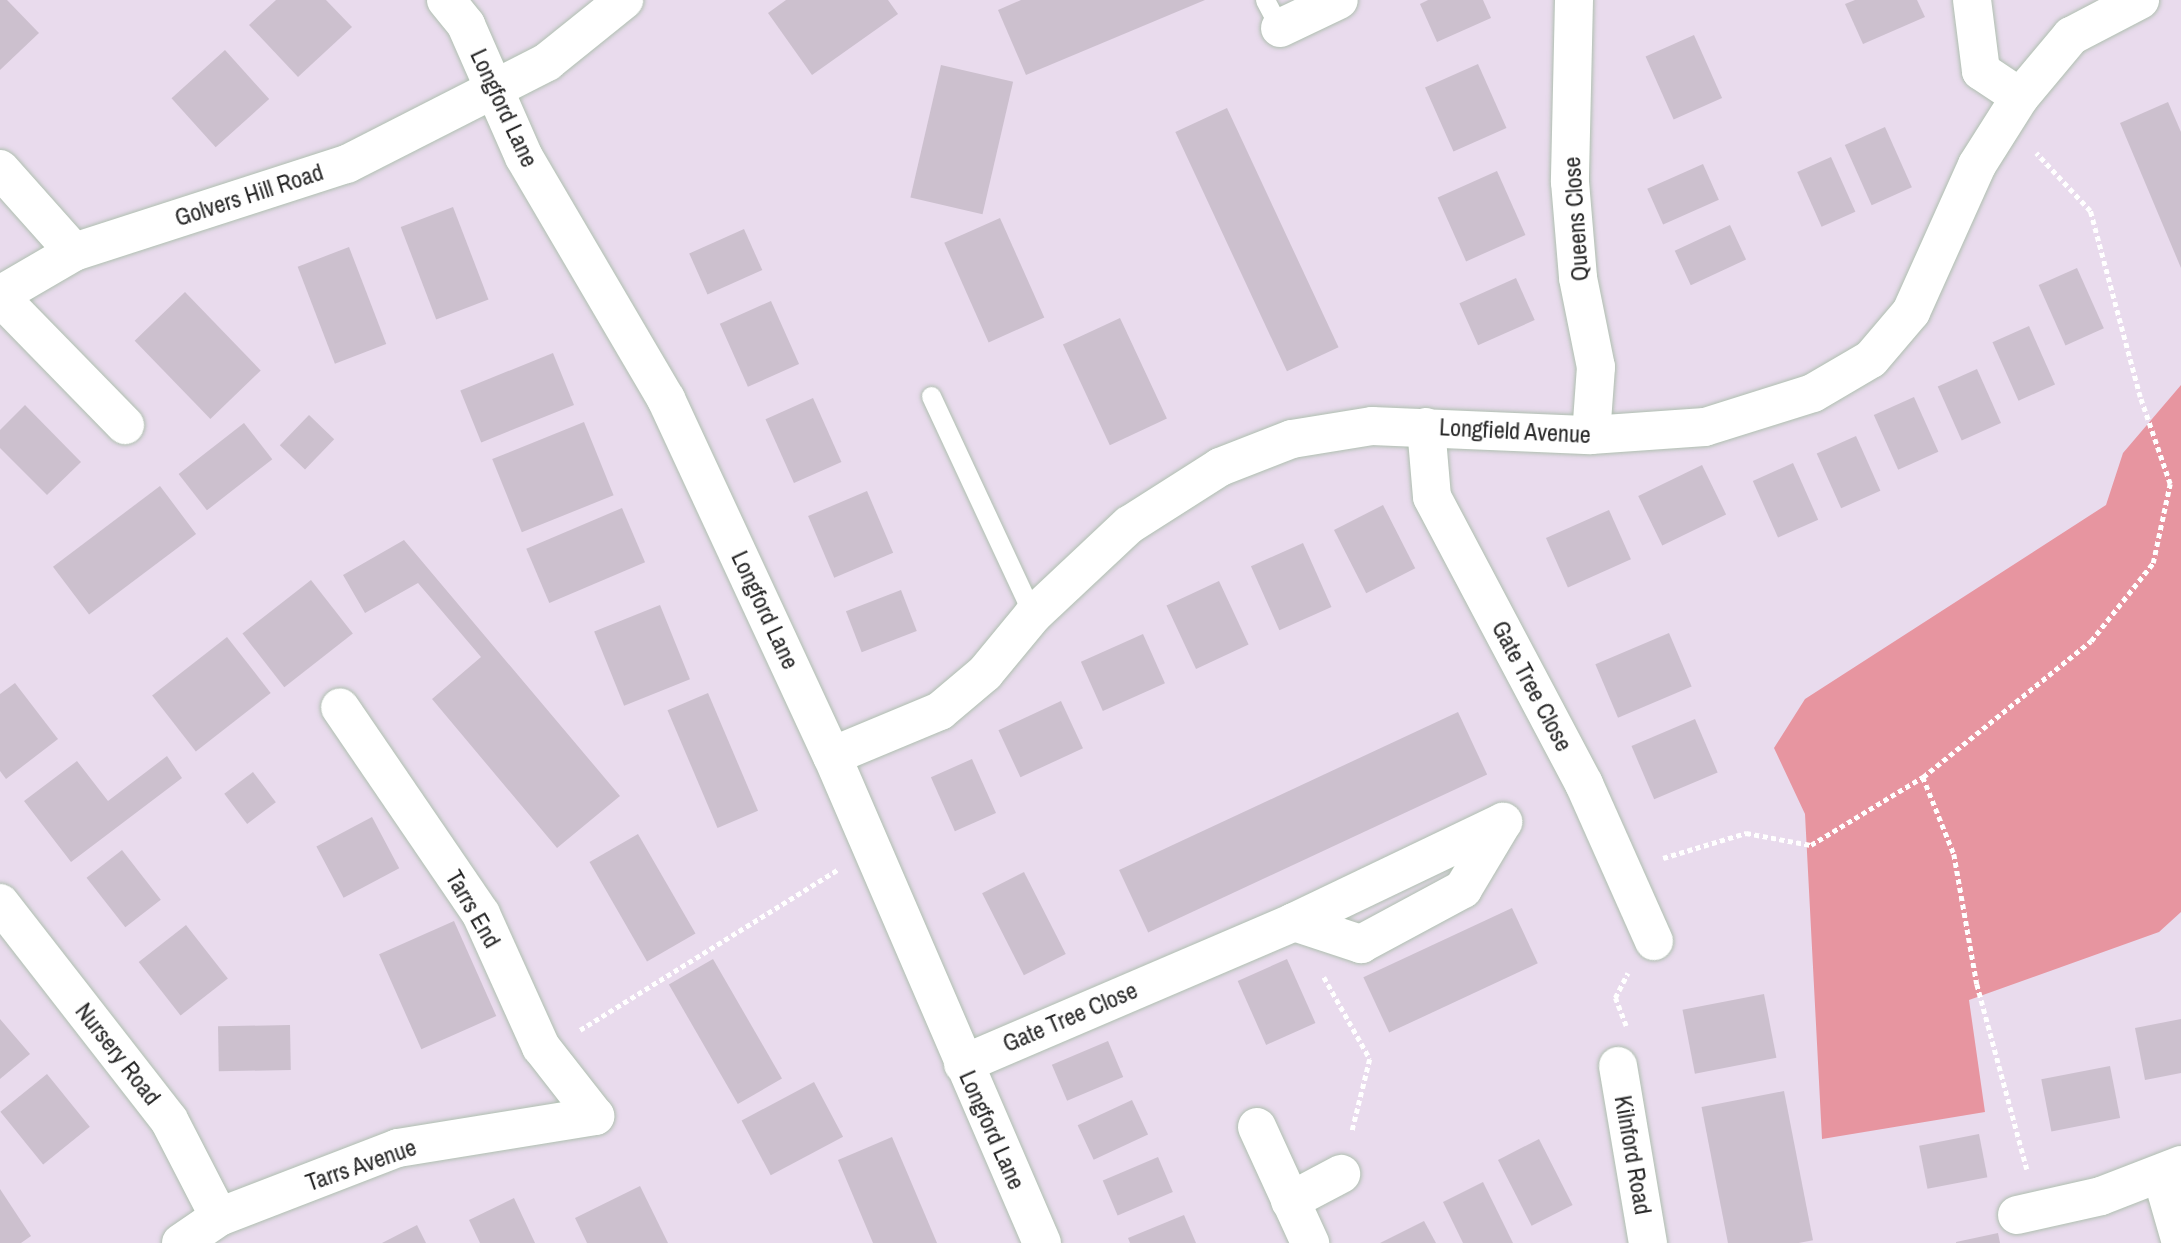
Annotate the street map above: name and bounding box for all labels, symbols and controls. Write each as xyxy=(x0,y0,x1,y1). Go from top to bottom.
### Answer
street label: Longford Lane xyxy=(464,44,544,172)
street label: Queens Close xyxy=(1557,156,1595,282)
street label: Golvers Hill Road xyxy=(171,157,327,233)
street label: Longfield Avenue xyxy=(1438,413,1592,449)
street label: Longford Lane xyxy=(725,546,805,674)
street label: Gate Tree Close xyxy=(1486,616,1578,756)
street label: Tarrs End xyxy=(439,865,507,953)
street label: Gate Tree Close xyxy=(998,976,1142,1058)
street label: Nursery Road xyxy=(69,997,167,1111)
street label: Longford Lane xyxy=(953,1066,1031,1194)
street label: Kilnford Road xyxy=(1608,1093,1658,1217)
street label: Tarrs Avenue xyxy=(301,1133,421,1197)

